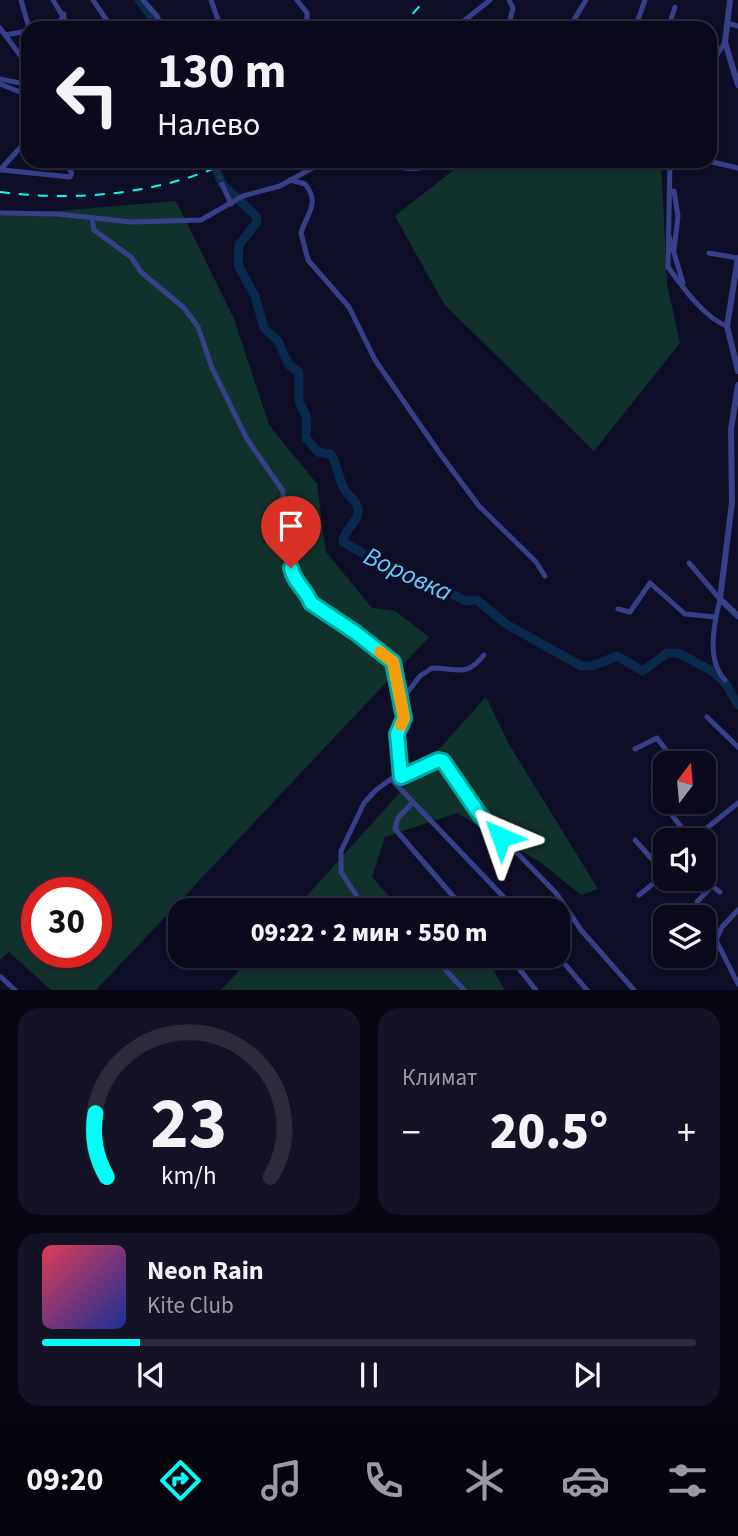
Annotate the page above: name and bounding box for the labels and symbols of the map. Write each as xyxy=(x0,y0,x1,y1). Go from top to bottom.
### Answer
pin xyxy=(261,496,321,568)
water label: Воровка xyxy=(358,537,458,611)
north arrow xyxy=(653,751,716,814)
position arrow xyxy=(464,800,538,874)
speed limit sign: 30 xyxy=(21,877,112,968)

